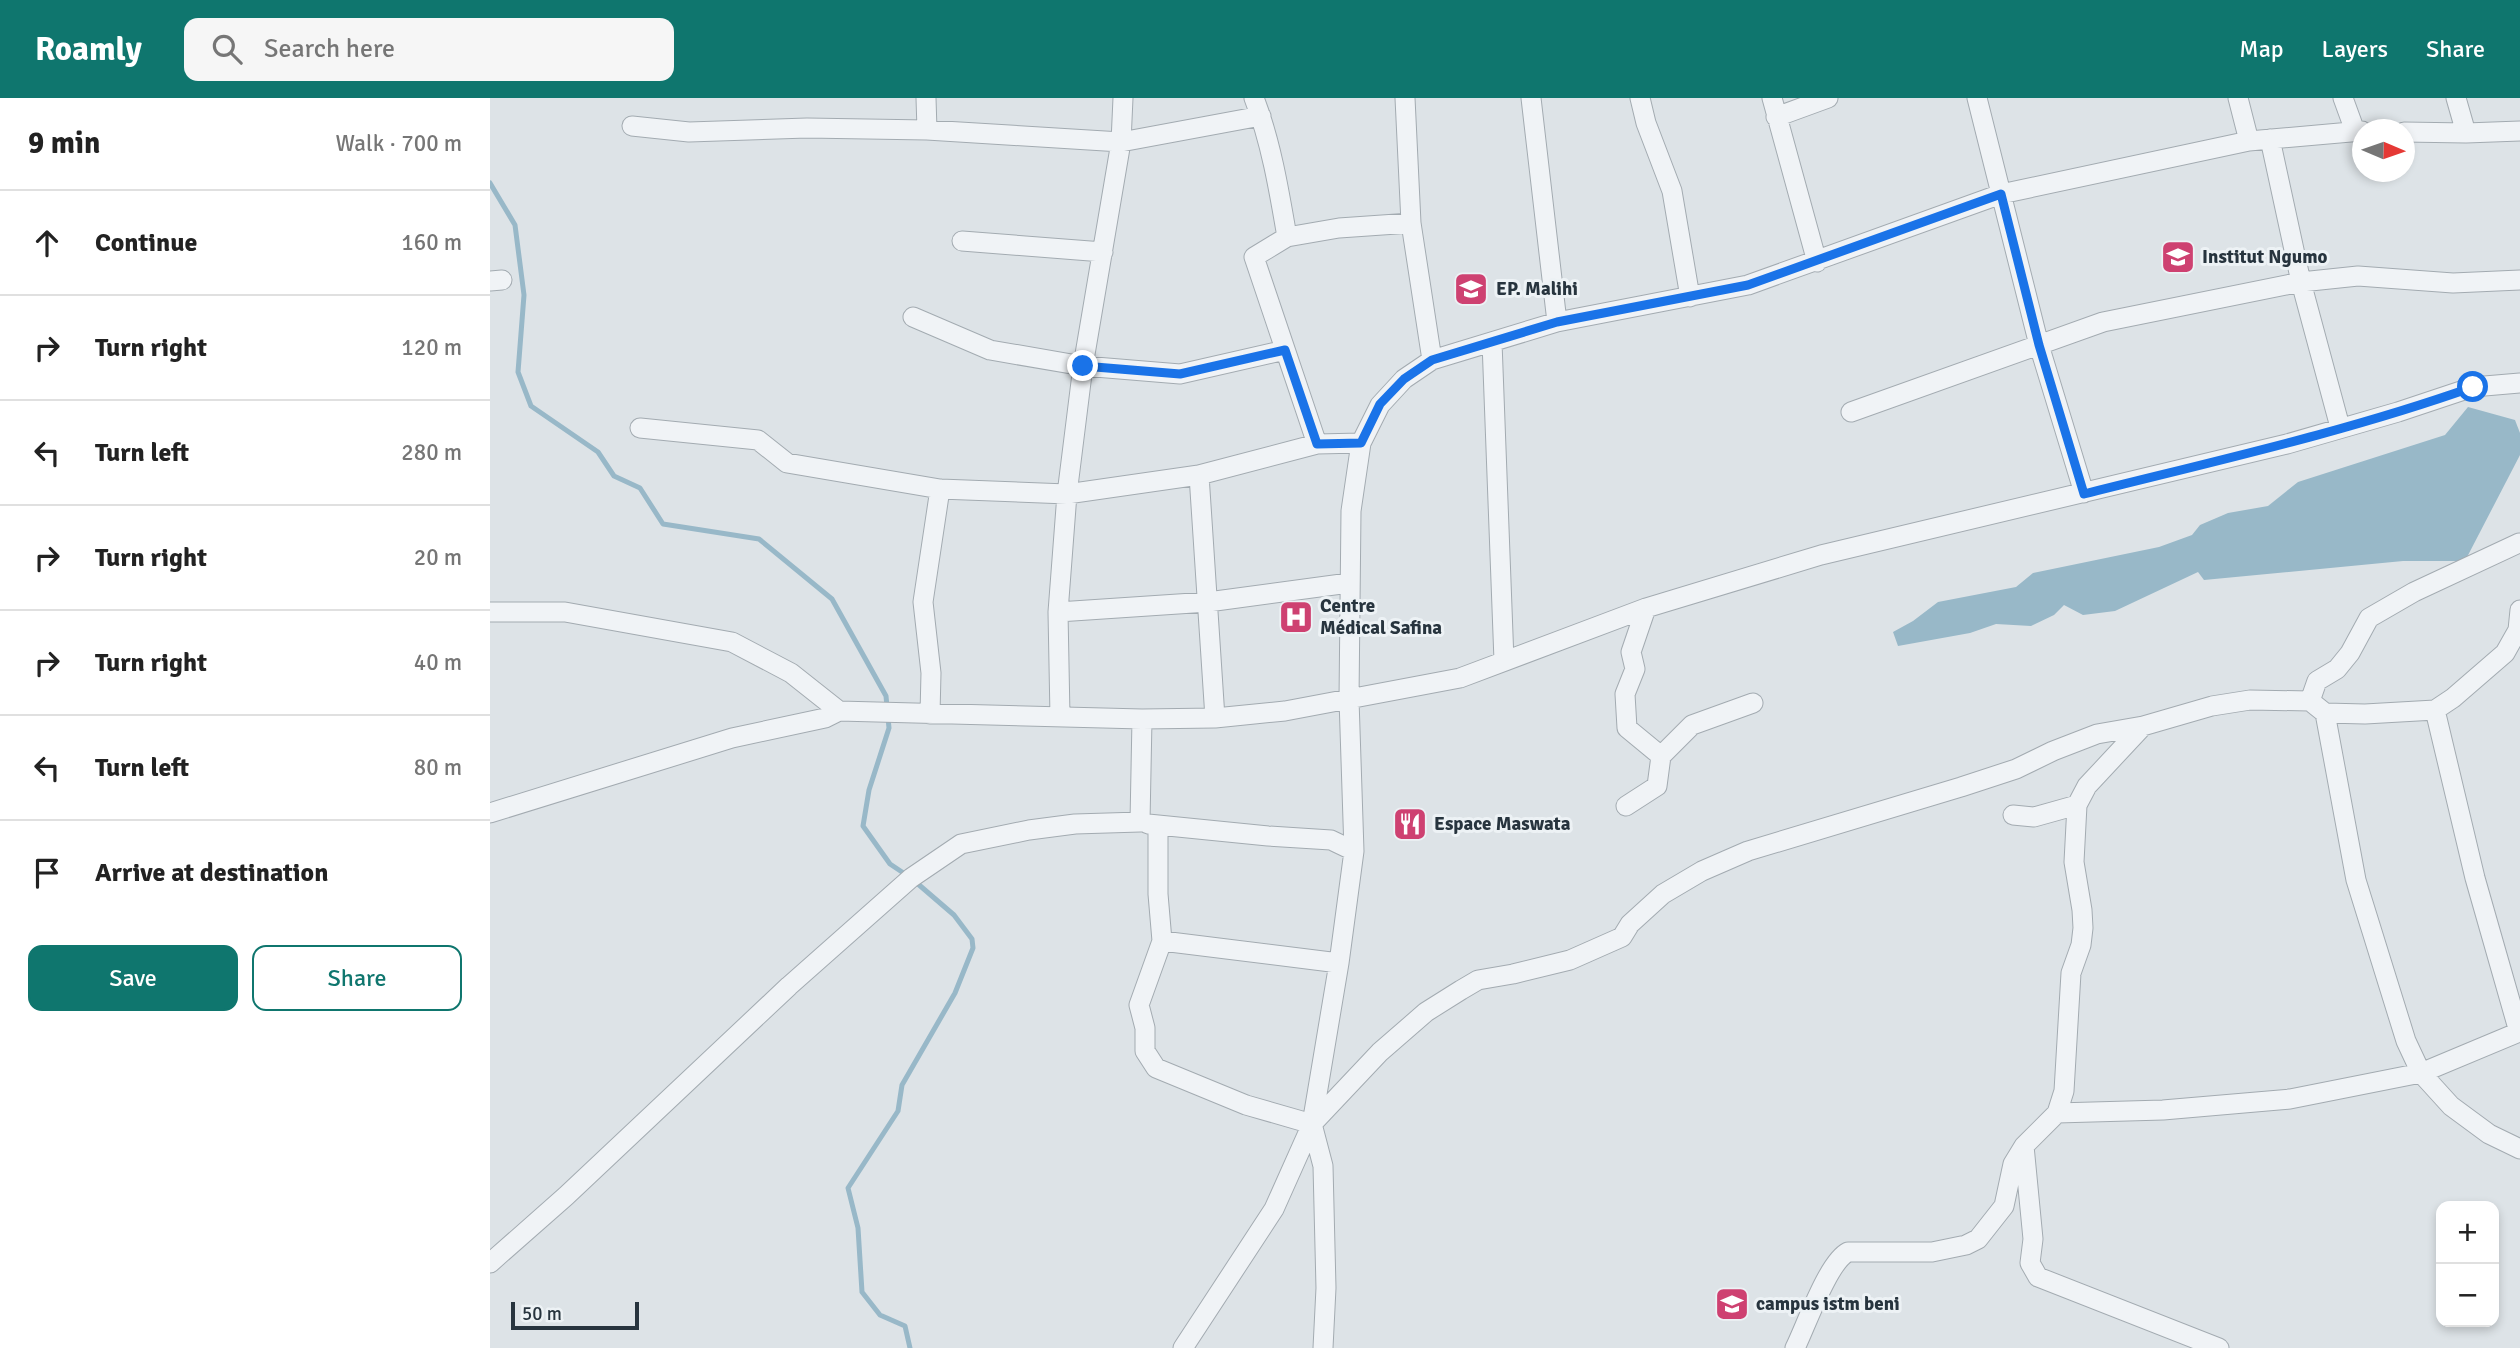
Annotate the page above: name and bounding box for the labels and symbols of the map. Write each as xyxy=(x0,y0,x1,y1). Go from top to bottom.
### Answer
north arrow xyxy=(2352,119,2415,182)
school or university icon: Institut Ngumo xyxy=(2159,238,2197,276)
place label: Institut Ngumo xyxy=(2202,245,2328,269)
school or university icon: EP. Malihi xyxy=(1452,270,1490,308)
place label: EP. Malihi xyxy=(1496,277,1578,301)
route end xyxy=(1067,350,1098,381)
route start xyxy=(2457,371,2488,402)
place label: Centre Médical Safina xyxy=(1320,594,1442,640)
hospital icon: Centre Médical Safina xyxy=(1277,598,1315,636)
restaurant icon: Espace Maswata xyxy=(1391,805,1429,843)
place label: Espace Maswata xyxy=(1434,812,1571,836)
school or university icon: campus istm beni xyxy=(1713,1285,1751,1323)
place label: campus istm beni xyxy=(1756,1292,1900,1316)
scale bar xyxy=(511,1299,639,1331)

